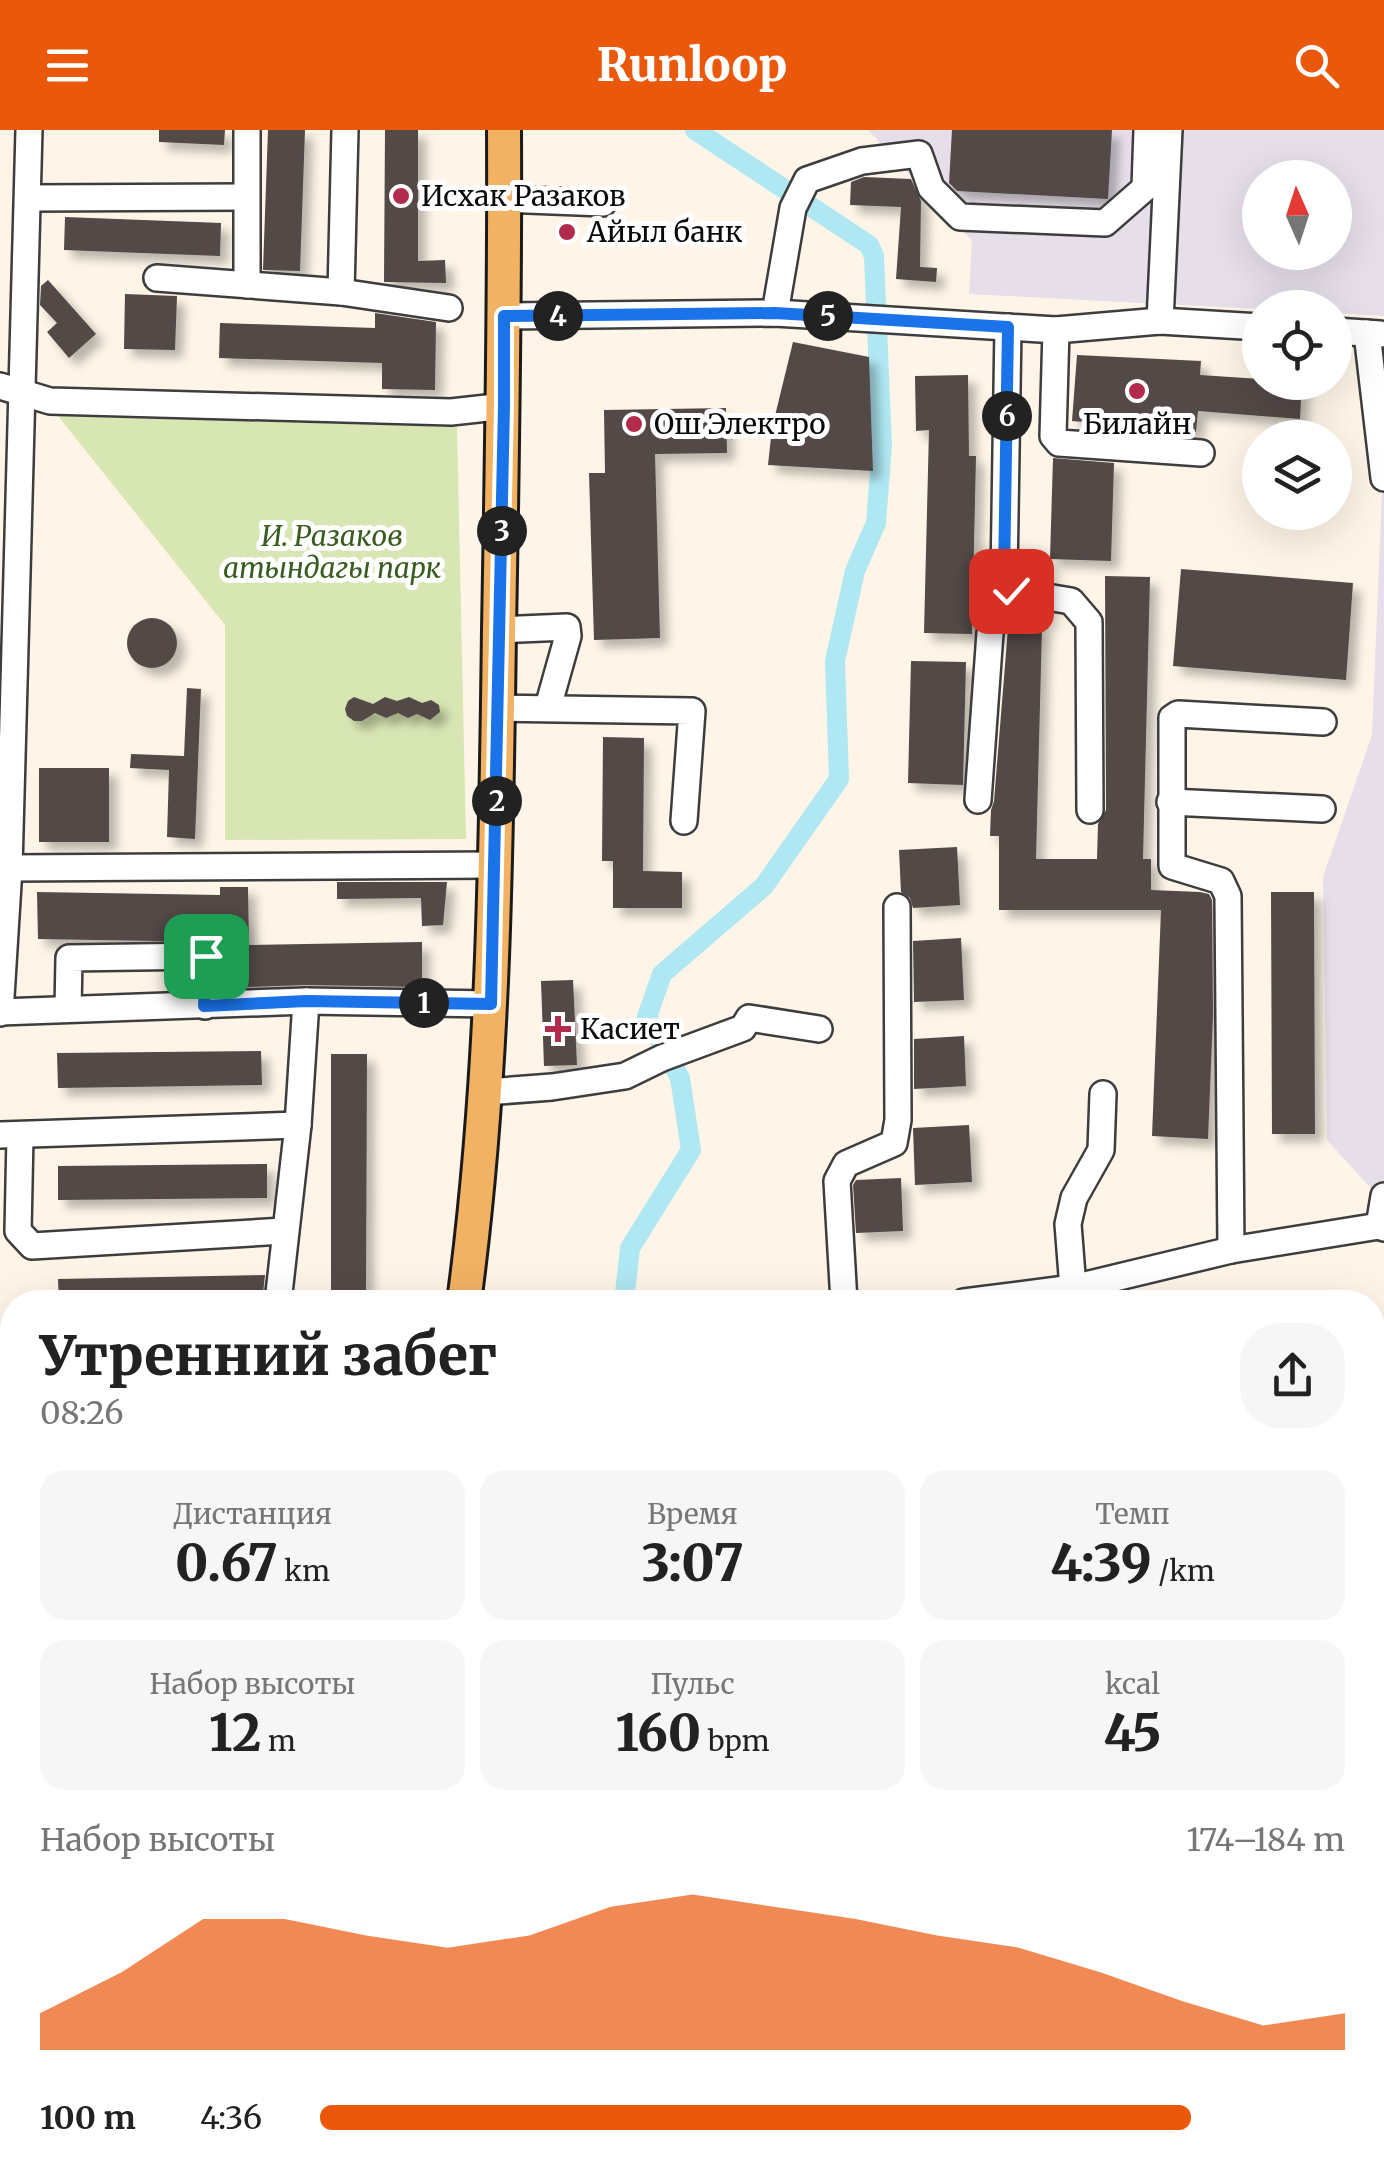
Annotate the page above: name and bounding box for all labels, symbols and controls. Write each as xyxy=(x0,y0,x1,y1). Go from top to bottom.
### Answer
text: Runloop xyxy=(597,37,787,93)
icon: menu xyxy=(40,38,95,93)
icon: search xyxy=(1289,38,1344,93)
north arrow xyxy=(1242,160,1352,270)
map controls xyxy=(1242,160,1352,530)
place label: Исхак Разаков xyxy=(421,178,625,214)
marker: Исхак Разаков xyxy=(390,185,412,207)
place label: Айыл банк xyxy=(586,214,743,250)
marker: Айыл банк xyxy=(556,221,578,243)
button: locate xyxy=(1242,290,1352,400)
pin: 4 xyxy=(533,291,583,341)
pin: 5 xyxy=(803,291,853,341)
text: 4 xyxy=(549,298,567,334)
text: 5 xyxy=(820,298,836,334)
marker: Билайн xyxy=(1126,380,1148,402)
pin: 6 xyxy=(982,391,1032,441)
text: 6 xyxy=(998,398,1016,434)
place label: Ош Электро xyxy=(654,406,826,442)
place label: Билайн xyxy=(1083,406,1191,442)
marker: Ош Электро xyxy=(623,413,645,435)
button: layers xyxy=(1242,420,1352,530)
pin: 3 xyxy=(477,506,527,556)
text: 3 xyxy=(494,513,510,549)
park label: И. Разаков атындагы парк xyxy=(223,518,442,586)
pin xyxy=(969,549,1054,634)
icon: check xyxy=(984,564,1039,619)
pin: 2 xyxy=(472,776,522,826)
text: 2 xyxy=(489,783,505,819)
pin xyxy=(164,914,249,999)
icon: arrive xyxy=(179,929,234,984)
pin: 1 xyxy=(399,978,449,1028)
text: 1 xyxy=(418,985,430,1021)
place label: Касиет xyxy=(580,1011,680,1047)
marker: Касиет xyxy=(545,1016,571,1042)
text: Утренний забег xyxy=(40,1321,497,1390)
button: share xyxy=(1240,1323,1345,1428)
text: 08:26 xyxy=(40,1393,124,1433)
text: Дистанция xyxy=(173,1496,332,1532)
text: Время xyxy=(647,1496,738,1532)
text: Темп xyxy=(1095,1496,1170,1532)
text: 0.67 xyxy=(175,1532,278,1595)
text: 3:07 xyxy=(641,1532,744,1595)
text: 4:39 xyxy=(1050,1532,1152,1595)
text: km xyxy=(278,1553,330,1589)
text: /km xyxy=(1152,1553,1215,1589)
text: Набор высоты xyxy=(150,1666,355,1702)
text: Пульс xyxy=(650,1666,735,1702)
text: kcal xyxy=(1105,1666,1160,1702)
text: 12 xyxy=(209,1702,261,1765)
text: 160 xyxy=(615,1702,701,1765)
text: 45 xyxy=(1103,1702,1162,1765)
text: m xyxy=(261,1723,296,1759)
text: bpm xyxy=(701,1723,770,1759)
text: Набор высоты xyxy=(40,1820,275,1860)
text: 174–184 m xyxy=(1186,1820,1345,1860)
text: 100 m xyxy=(40,2098,136,2138)
text: 4:36 xyxy=(200,2098,262,2138)

